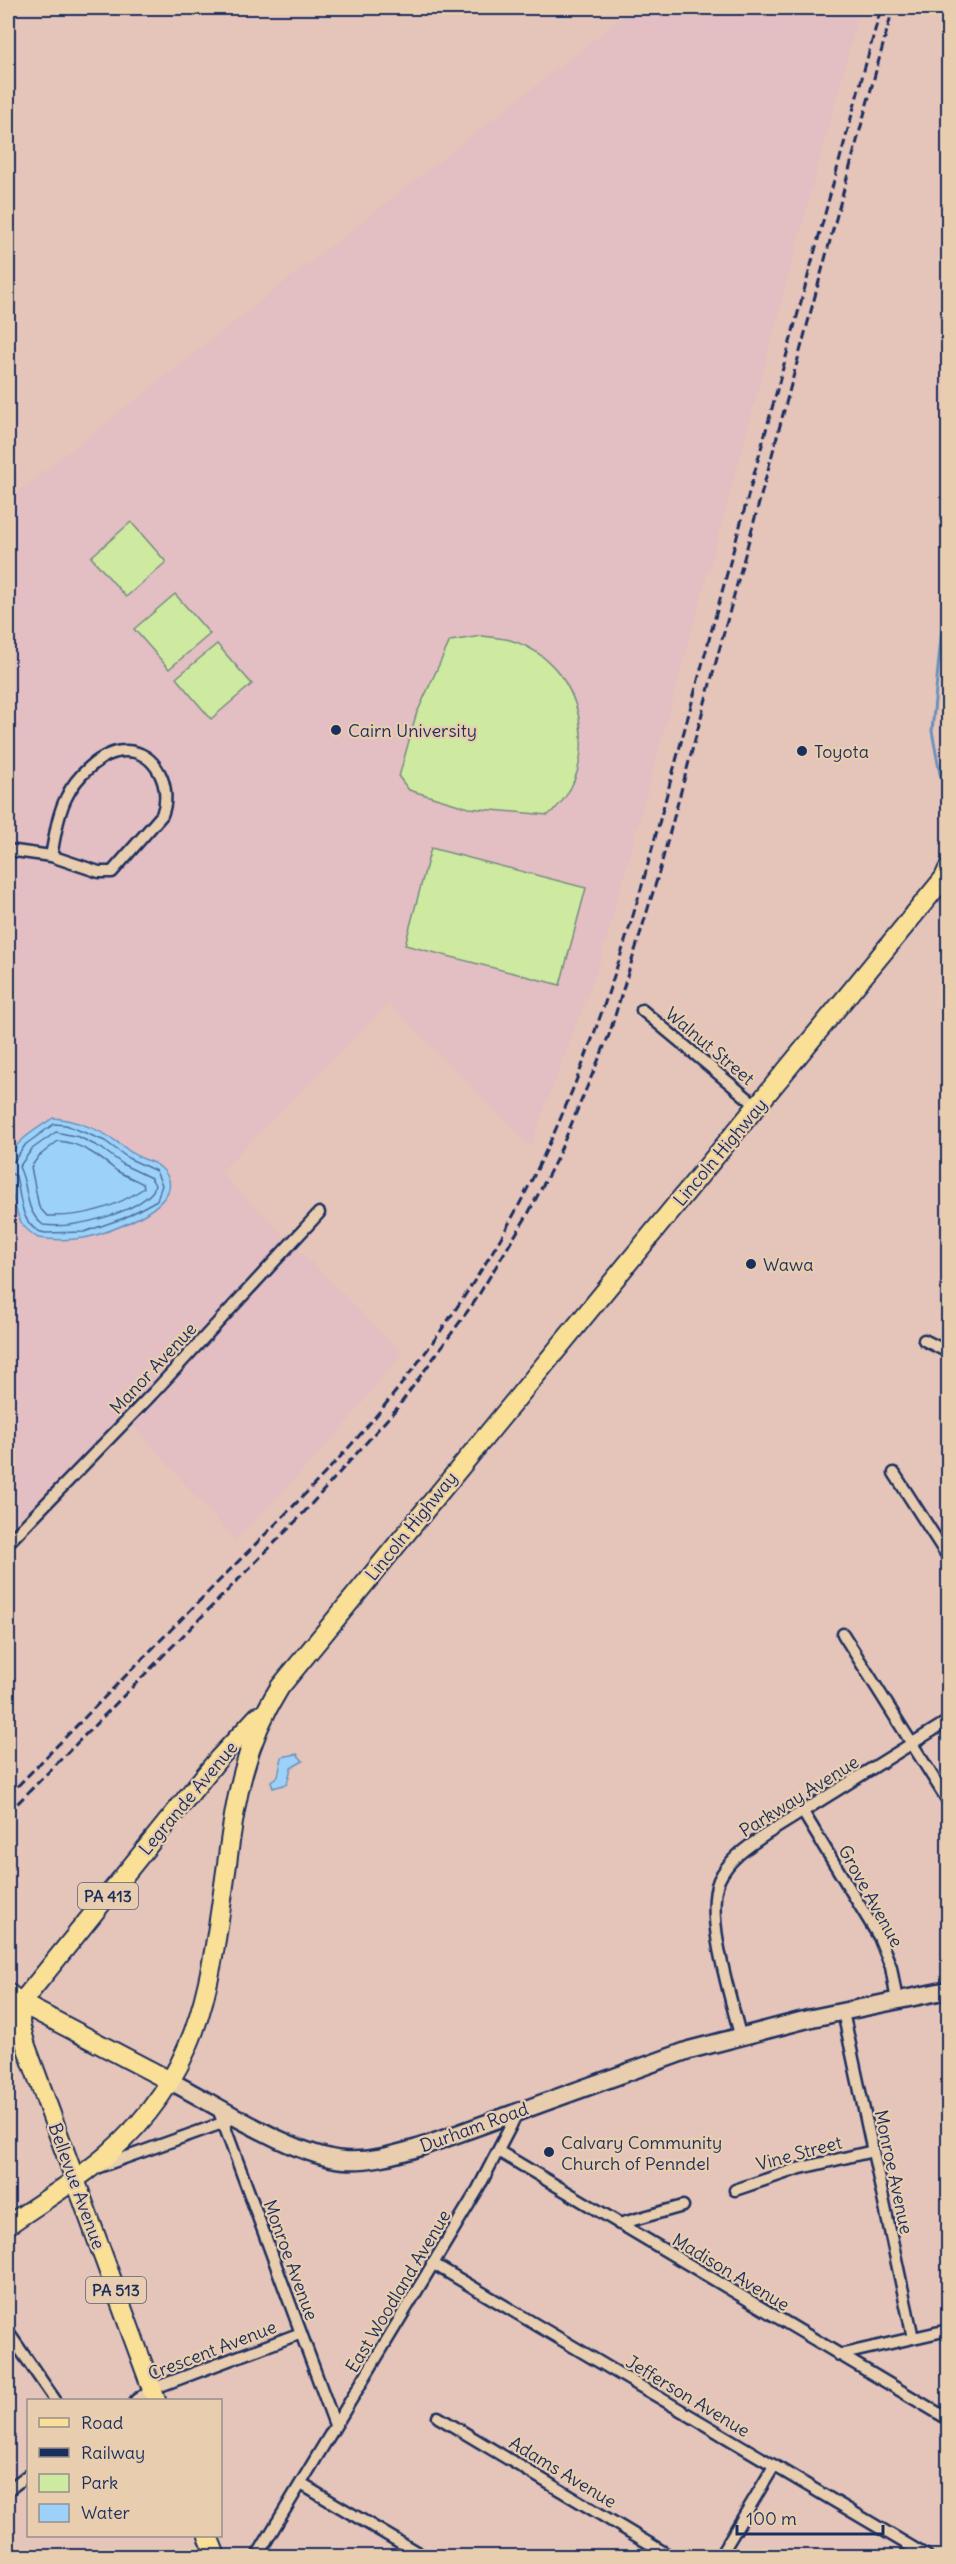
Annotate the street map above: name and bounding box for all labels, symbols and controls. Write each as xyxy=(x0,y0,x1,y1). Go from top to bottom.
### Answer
place label: Cairn University xyxy=(348,719,477,742)
marker: Cairn University xyxy=(329,723,343,737)
place label: Toyota xyxy=(814,740,869,763)
marker: Toyota xyxy=(795,744,809,758)
street label: Walnut Street xyxy=(661,1002,759,1090)
street label: Lincoln Highway xyxy=(668,1093,772,1211)
place label: Wawa xyxy=(763,1253,813,1276)
marker: Wawa xyxy=(744,1257,758,1271)
street label: Manor Avenue xyxy=(105,1317,201,1419)
street label: Lincoln Highway xyxy=(360,1467,462,1585)
street label: Legrande Avenue xyxy=(134,1736,242,1860)
street label: Parkway Avenue xyxy=(735,1750,863,1842)
street label: Grove Avenue xyxy=(833,1841,909,1951)
road number: PA 413 xyxy=(78,1883,138,1909)
street label: Durham Road xyxy=(417,2097,532,2157)
street label: Monroe Avenue xyxy=(870,2108,918,2236)
street label: Bellevue Avenue xyxy=(43,2120,111,2252)
place label: Calvary Community Church of Penndel xyxy=(561,2131,722,2175)
street label: Vine Street xyxy=(754,2131,844,2175)
marker: Calvary Community Church of Penndel xyxy=(542,2145,556,2159)
street label: Monroe Avenue xyxy=(259,2197,323,2323)
street label: East Woodland Avenue xyxy=(340,2206,456,2376)
street label: Madison Avenue xyxy=(668,2228,794,2316)
road number: PA 513 xyxy=(86,2277,146,2303)
street label: Crescent Avenue xyxy=(144,2315,280,2385)
street label: Jefferson Avenue xyxy=(622,2350,754,2442)
legend xyxy=(27,2399,222,2537)
text: Road xyxy=(81,2411,124,2434)
street label: Adams Avenue xyxy=(505,2431,621,2513)
text: Railway xyxy=(81,2441,145,2464)
text: Park xyxy=(81,2471,118,2494)
scale bar xyxy=(737,2498,882,2536)
text: Water xyxy=(81,2501,131,2524)
text: 100 m xyxy=(746,2507,797,2530)

